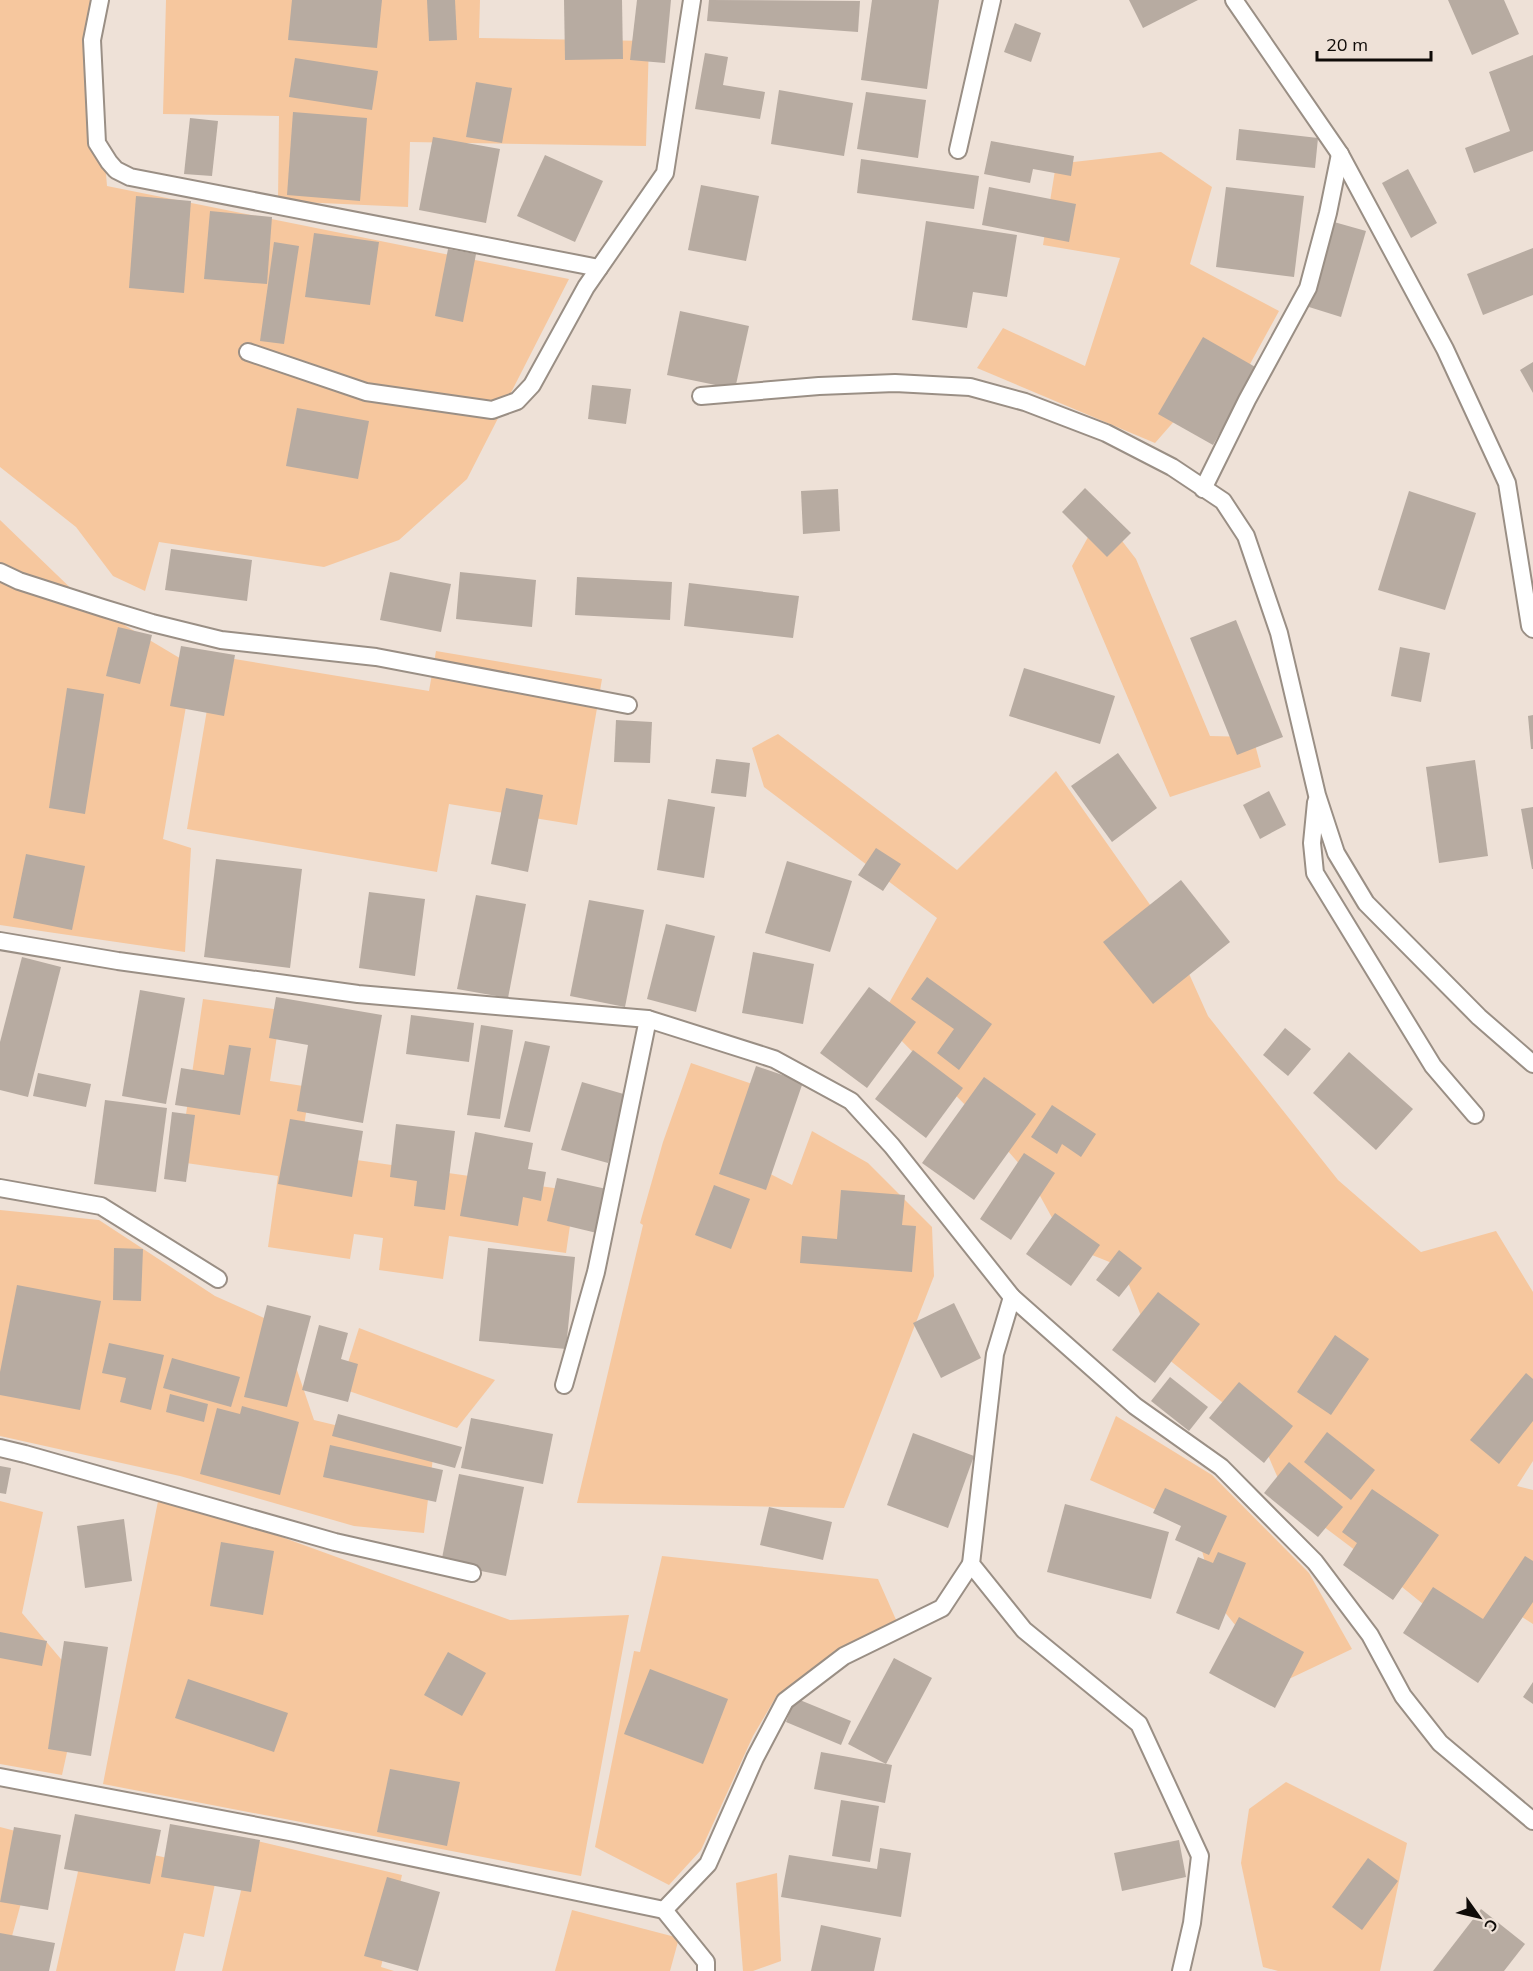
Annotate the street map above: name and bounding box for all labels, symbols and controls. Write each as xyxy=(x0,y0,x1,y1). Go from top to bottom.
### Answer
scale bar xyxy=(1317,24,1431,62)
text: 20 m xyxy=(1326,33,1368,56)
north arrow xyxy=(1449,1887,1509,1947)
text: С xyxy=(1480,1915,1503,1936)

